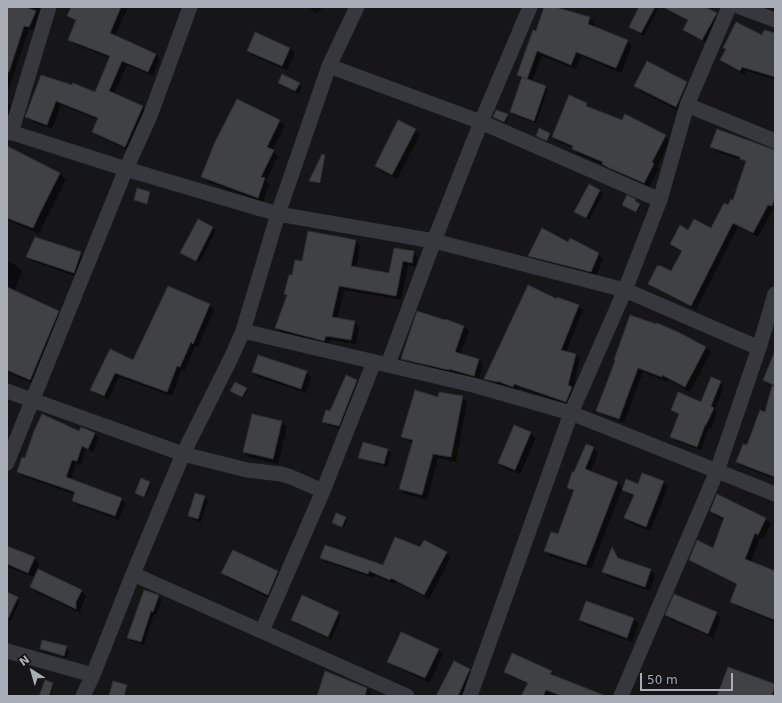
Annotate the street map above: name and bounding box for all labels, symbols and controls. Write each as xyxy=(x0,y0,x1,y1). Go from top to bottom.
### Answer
north arrow xyxy=(12,651,52,691)
text: N xyxy=(17,653,32,669)
scale bar xyxy=(642,665,735,691)
text: 50 m xyxy=(647,673,678,687)

